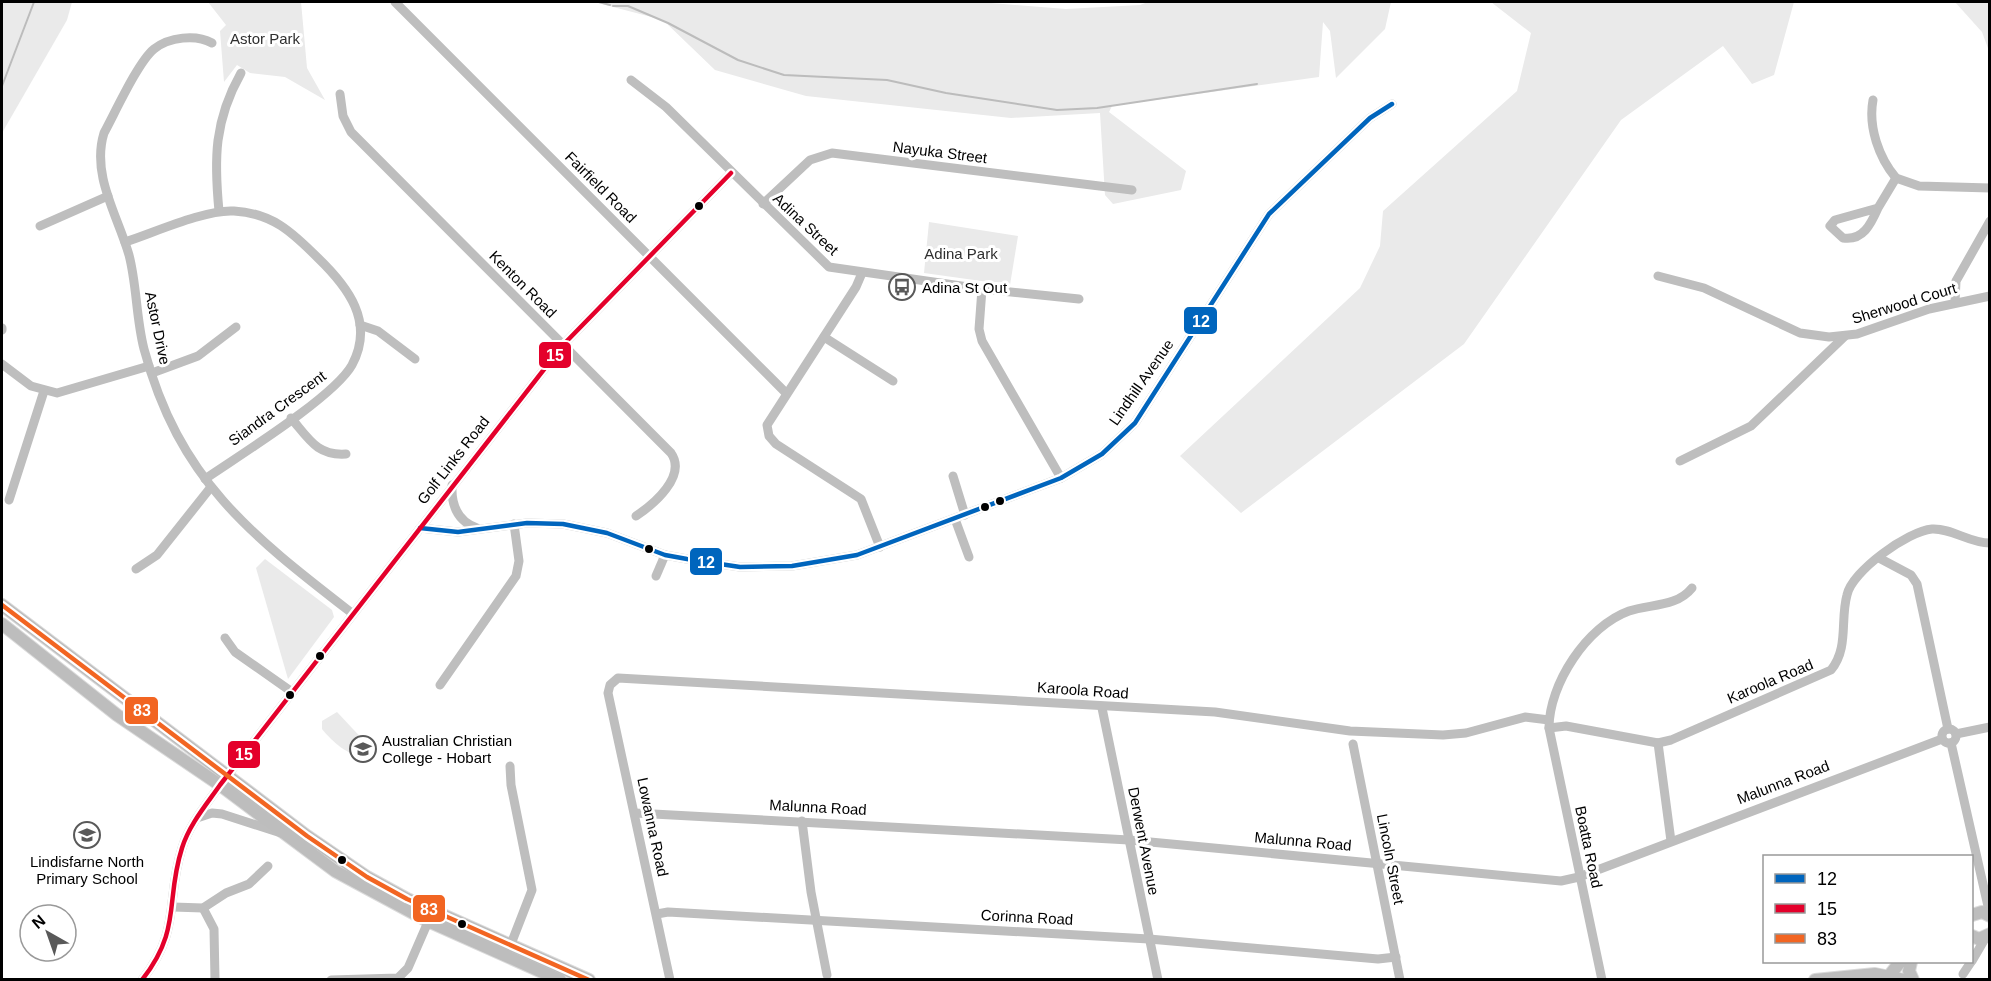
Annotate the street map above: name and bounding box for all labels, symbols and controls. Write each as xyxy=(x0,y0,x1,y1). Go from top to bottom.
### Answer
park label: Astor Park xyxy=(230,30,301,47)
street label: Nayuka Street xyxy=(892,138,989,166)
street label: Fairfield Road xyxy=(562,148,640,226)
street label: Adina Street xyxy=(770,190,843,259)
unlabelled marker xyxy=(693,200,705,212)
park label: Adina Park xyxy=(924,245,998,262)
street label: Kenton Road xyxy=(486,247,560,321)
bus stop icon: Adina St Out xyxy=(887,272,917,302)
place label: Adina St Out xyxy=(922,279,1008,296)
street label: Sherwood Court xyxy=(1850,279,1959,327)
street label: Astor Drive xyxy=(142,290,174,366)
line badge: 12 xyxy=(1183,306,1218,335)
text: 12 xyxy=(1192,313,1210,330)
street label: Lindhill Avenue xyxy=(1105,336,1177,428)
line badge: 15 xyxy=(538,341,572,369)
text: 15 xyxy=(546,347,564,364)
street label: Siandra Crescent xyxy=(225,367,330,449)
street label: Golf Links Road xyxy=(413,413,493,507)
unlabelled marker xyxy=(994,495,1006,507)
unlabelled marker xyxy=(979,501,991,513)
unlabelled marker xyxy=(643,543,655,555)
line badge: 12 xyxy=(689,547,723,576)
text: 12 xyxy=(697,554,715,571)
unlabelled marker xyxy=(314,650,326,662)
street label: Karoola Road xyxy=(1724,655,1816,707)
street label: Karoola Road xyxy=(1037,678,1129,702)
unlabelled marker xyxy=(284,689,296,701)
line badge: 83 xyxy=(124,696,159,725)
text: 83 xyxy=(133,702,151,719)
place label: Australian Christian College - Hobart xyxy=(382,732,512,766)
school or university icon: Australian Christian College - Hobart xyxy=(348,734,378,764)
line badge: 15 xyxy=(227,740,261,769)
text: 15 xyxy=(235,746,253,763)
street label: Malunna Road xyxy=(1734,757,1832,807)
street label: Lowanna Road xyxy=(634,776,672,878)
street label: Derwent Avenue xyxy=(1125,785,1163,897)
street label: Malunna Road xyxy=(769,796,867,818)
street label: Boatta Road xyxy=(1572,804,1606,890)
street label: Lincoln Street xyxy=(1374,812,1408,906)
school or university icon: Lindisfarne North Primary School xyxy=(72,820,102,850)
street label: Malunna Road xyxy=(1254,828,1352,854)
place label: Lindisfarne North Primary School xyxy=(30,853,144,887)
unlabelled marker xyxy=(336,854,348,866)
legend xyxy=(1763,855,1973,963)
text: 12 xyxy=(1817,869,1837,889)
line badge: 83 xyxy=(412,894,446,923)
text: 15 xyxy=(1817,899,1837,919)
text: 83 xyxy=(420,901,438,918)
north arrow xyxy=(18,903,78,963)
street label: Corinna Road xyxy=(980,906,1074,928)
text: N xyxy=(29,912,49,932)
unlabelled marker xyxy=(456,918,468,930)
text: 83 xyxy=(1817,929,1837,949)

